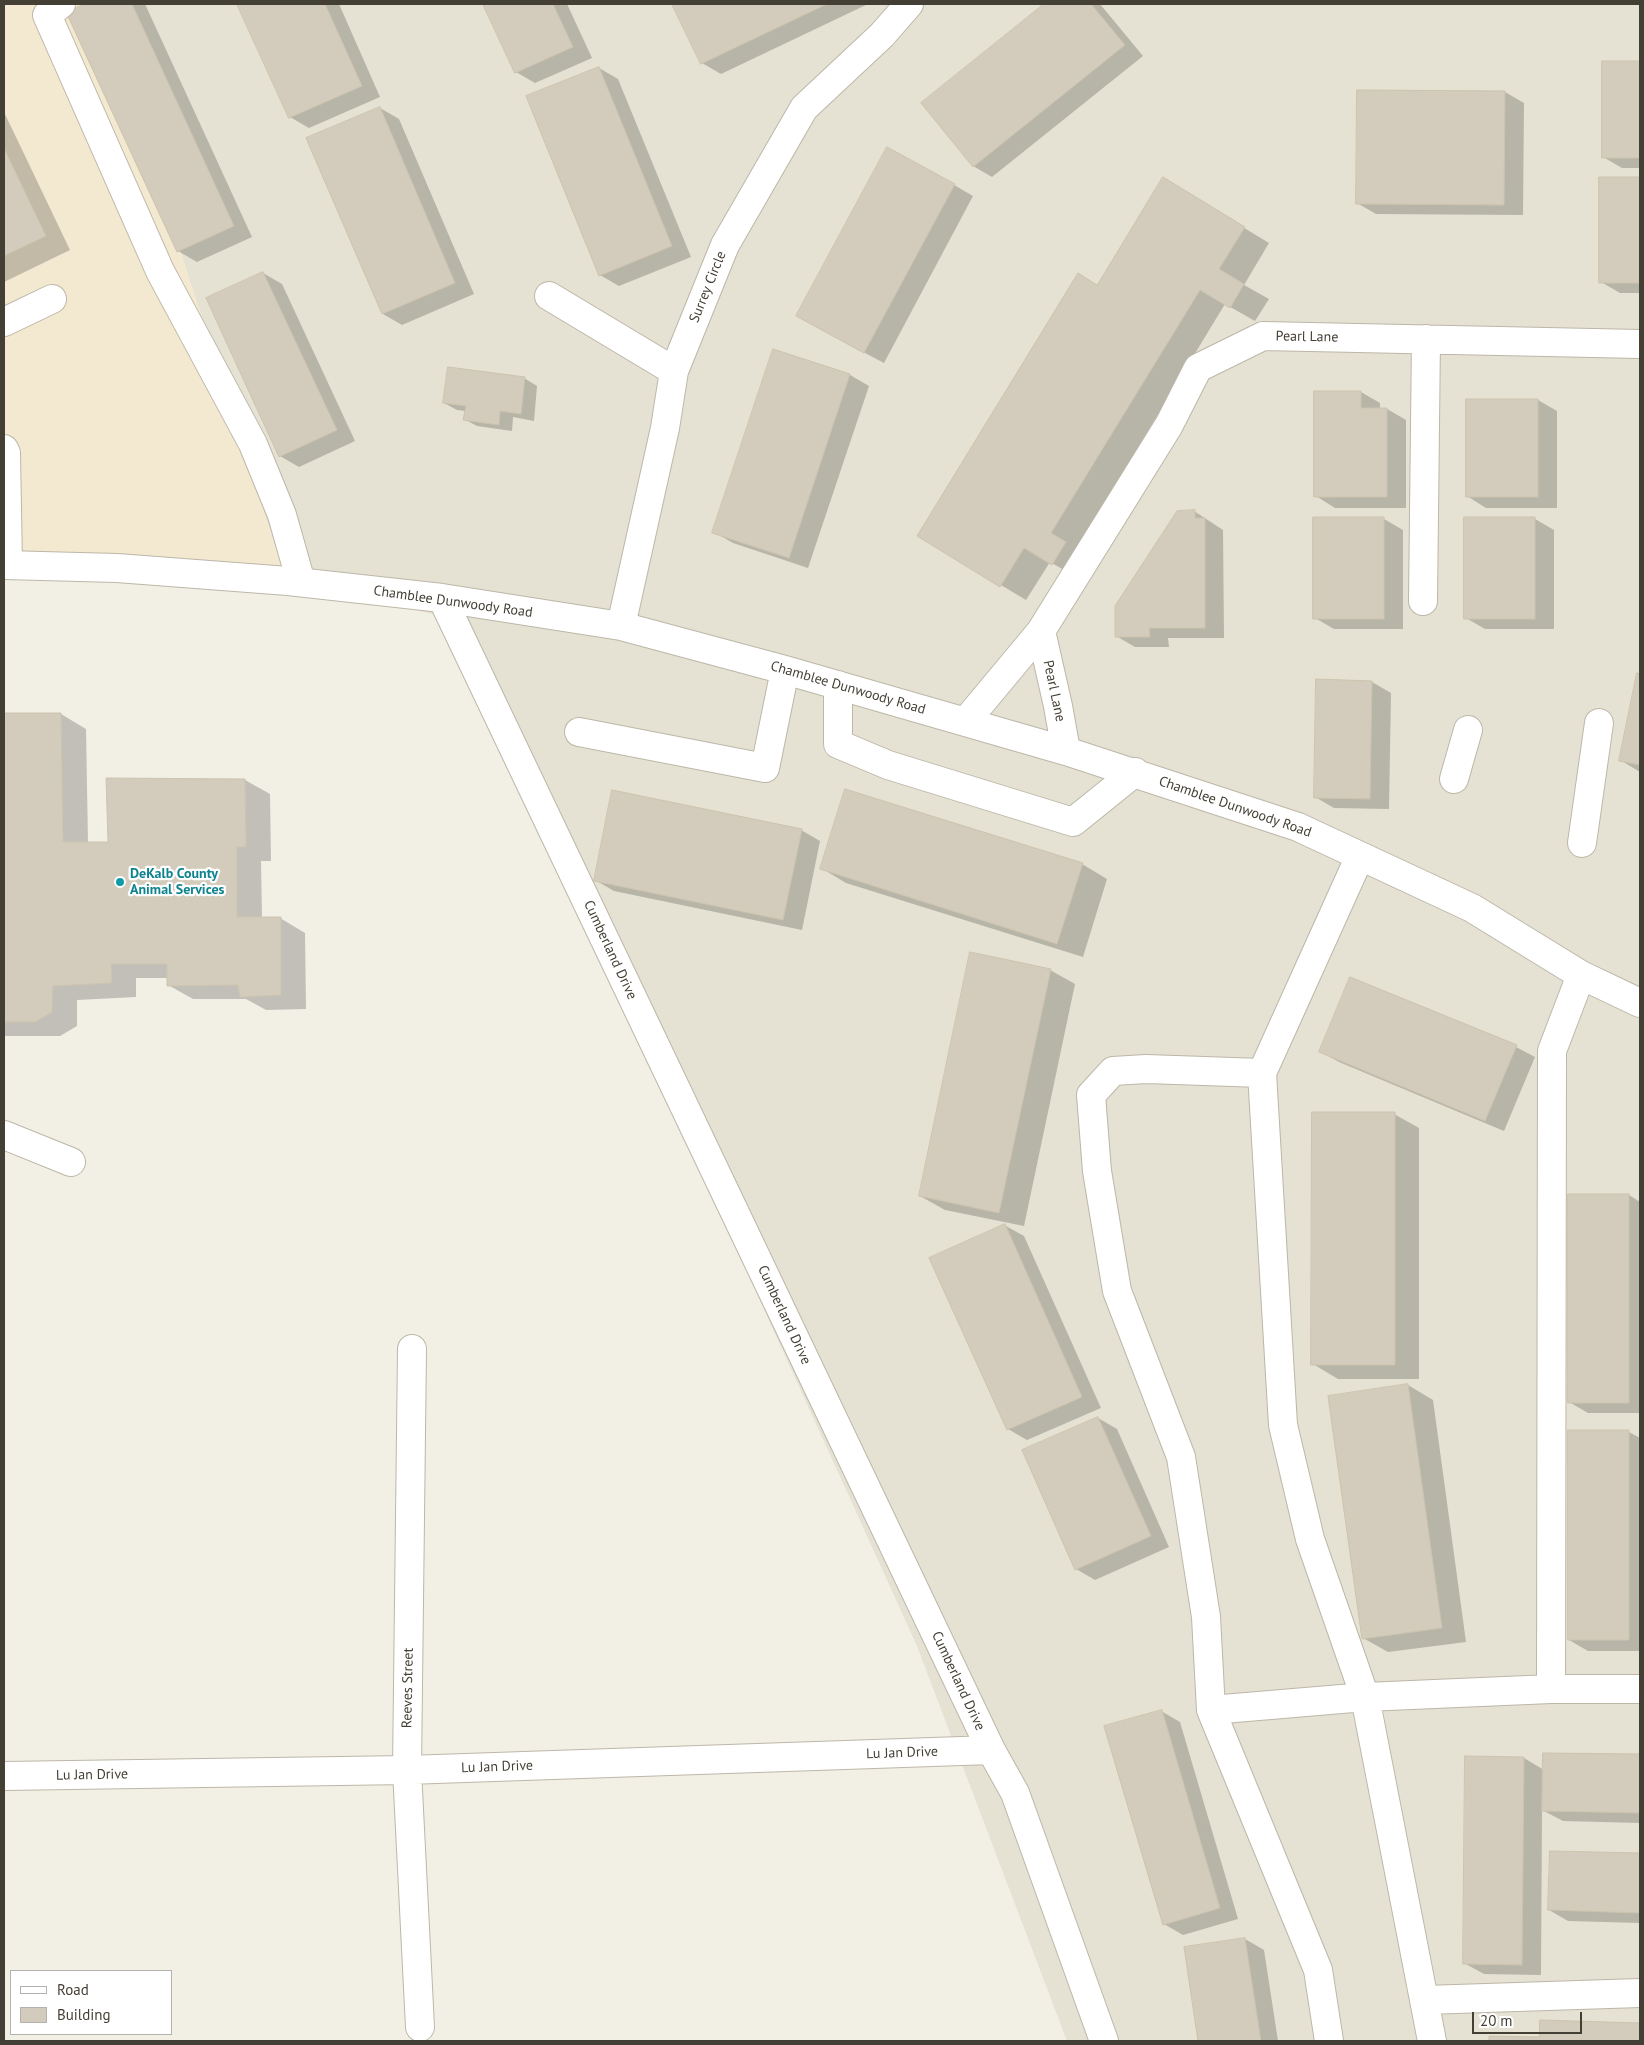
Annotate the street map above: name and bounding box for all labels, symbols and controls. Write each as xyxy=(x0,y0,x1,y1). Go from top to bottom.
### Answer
street label: Surrey Circle xyxy=(686,249,730,325)
street label: Pearl Lane xyxy=(1276,328,1338,346)
street label: Chamblee Dunwoody Road xyxy=(372,583,534,621)
street label: Chamblee Dunwoody Road xyxy=(769,658,927,718)
street label: Pearl Lane xyxy=(1039,659,1069,723)
street label: Chamblee Dunwoody Road xyxy=(1156,773,1314,841)
place label: DeKalb County Animal Services xyxy=(130,866,224,899)
marker: DeKalb County Animal Services xyxy=(114,876,126,888)
street label: Cumberland Drive xyxy=(580,898,640,1002)
street label: Cumberland Drive xyxy=(754,1263,814,1367)
street label: Cumberland Drive xyxy=(928,1629,988,1733)
street label: Reeves Street xyxy=(399,1648,417,1728)
street label: Lu Jan Drive xyxy=(866,1743,938,1763)
street label: Lu Jan Drive xyxy=(461,1757,533,1777)
street label: Lu Jan Drive xyxy=(56,1766,128,1784)
legend xyxy=(10,1970,172,2035)
text: Road xyxy=(57,1980,89,1999)
scale bar xyxy=(1474,2002,1584,2034)
text: Building xyxy=(57,2005,111,2024)
text: 20 m xyxy=(1480,2011,1513,2030)

